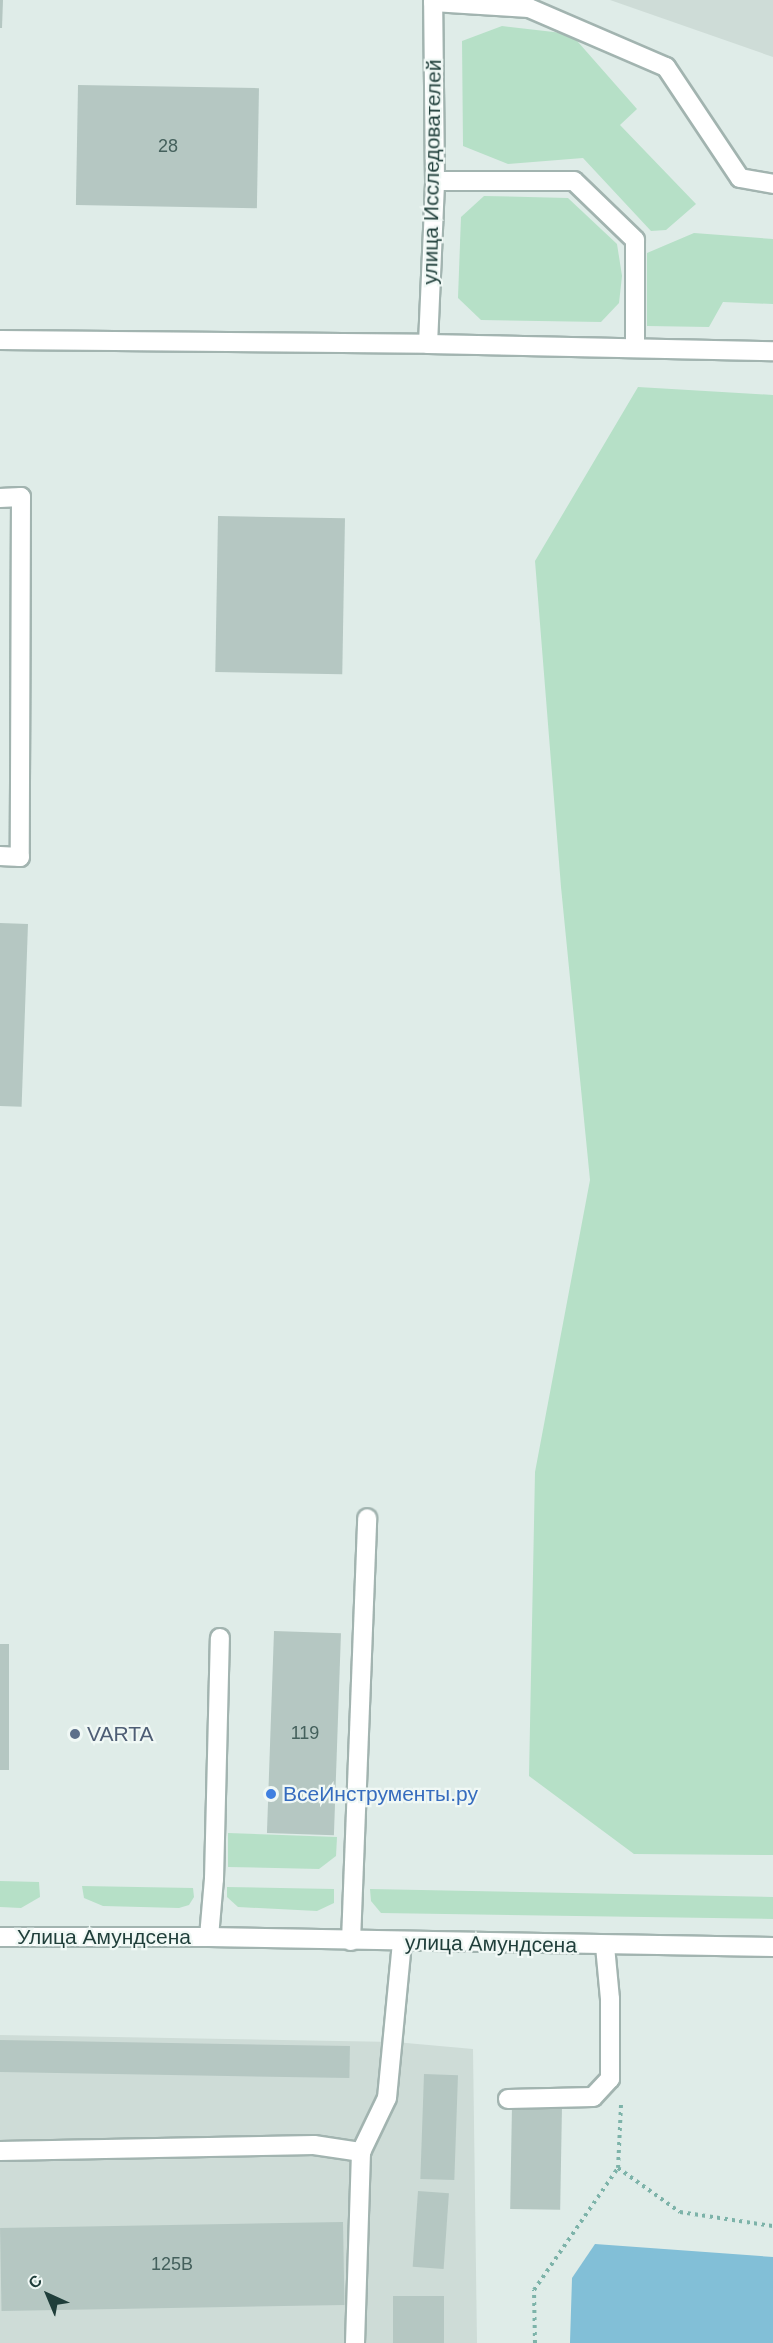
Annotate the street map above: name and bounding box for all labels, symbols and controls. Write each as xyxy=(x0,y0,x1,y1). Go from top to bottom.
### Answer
street label: улица Исследователей xyxy=(417,59,447,285)
house number: 28 xyxy=(158,135,178,157)
place label: VARTA xyxy=(87,1721,154,1747)
house number: 119 xyxy=(291,1722,319,1744)
marker: VARTA xyxy=(68,1727,82,1741)
place label: ВсеИнструменты.ру xyxy=(283,1781,478,1807)
marker: ВсеИнструменты.ру xyxy=(264,1787,278,1801)
street label: Улица Амундсена xyxy=(17,1924,191,1950)
street label: улица Амундсена xyxy=(405,1930,577,1958)
house number: 125В xyxy=(151,2253,193,2275)
north arrow xyxy=(18,2265,78,2325)
text: С xyxy=(25,2272,45,2292)

